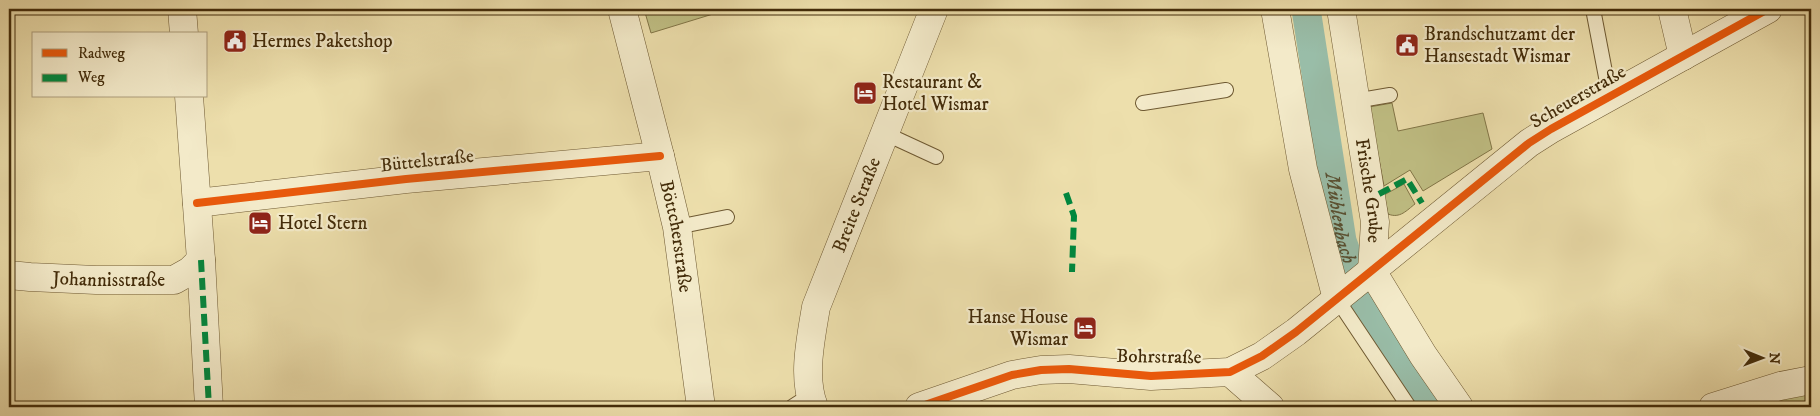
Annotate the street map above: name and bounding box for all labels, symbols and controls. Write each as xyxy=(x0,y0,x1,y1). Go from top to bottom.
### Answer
place label: Brandschutzamt der Hansestadt Wismar xyxy=(1424,23,1575,68)
public building icon: Hermes Paketshop xyxy=(222,28,248,54)
place label: Hermes Paketshop xyxy=(252,30,392,53)
legend xyxy=(32,32,208,98)
public building icon: Brandschutzamt der Hansestadt Wismar xyxy=(1394,32,1420,58)
text: Radweg xyxy=(78,44,126,63)
street label: Scheuerstraße xyxy=(1526,60,1630,134)
text: Weg xyxy=(77,68,105,87)
place label: Restaurant & Hotel Wismar xyxy=(882,71,989,116)
hotel icon: Restaurant & Hotel Wismar xyxy=(852,80,878,106)
street label: Frische Grube xyxy=(1350,137,1387,244)
street label: Büttelstraße xyxy=(379,145,475,177)
street label: Breite Straße xyxy=(827,154,886,256)
water label: Mühlenbach xyxy=(1319,169,1362,267)
street label: Böttcherstraße xyxy=(655,178,697,294)
hotel icon: Hotel Stern xyxy=(247,210,273,236)
place label: Hotel Stern xyxy=(278,212,368,235)
street label: Johannisstraße xyxy=(50,266,165,292)
place label: Hanse House Wismar xyxy=(967,306,1068,351)
hotel icon: Hanse House Wismar xyxy=(1072,315,1098,341)
north arrow xyxy=(1738,334,1788,384)
street label: Bohrstraße xyxy=(1116,345,1202,369)
text: N xyxy=(1765,352,1783,365)

